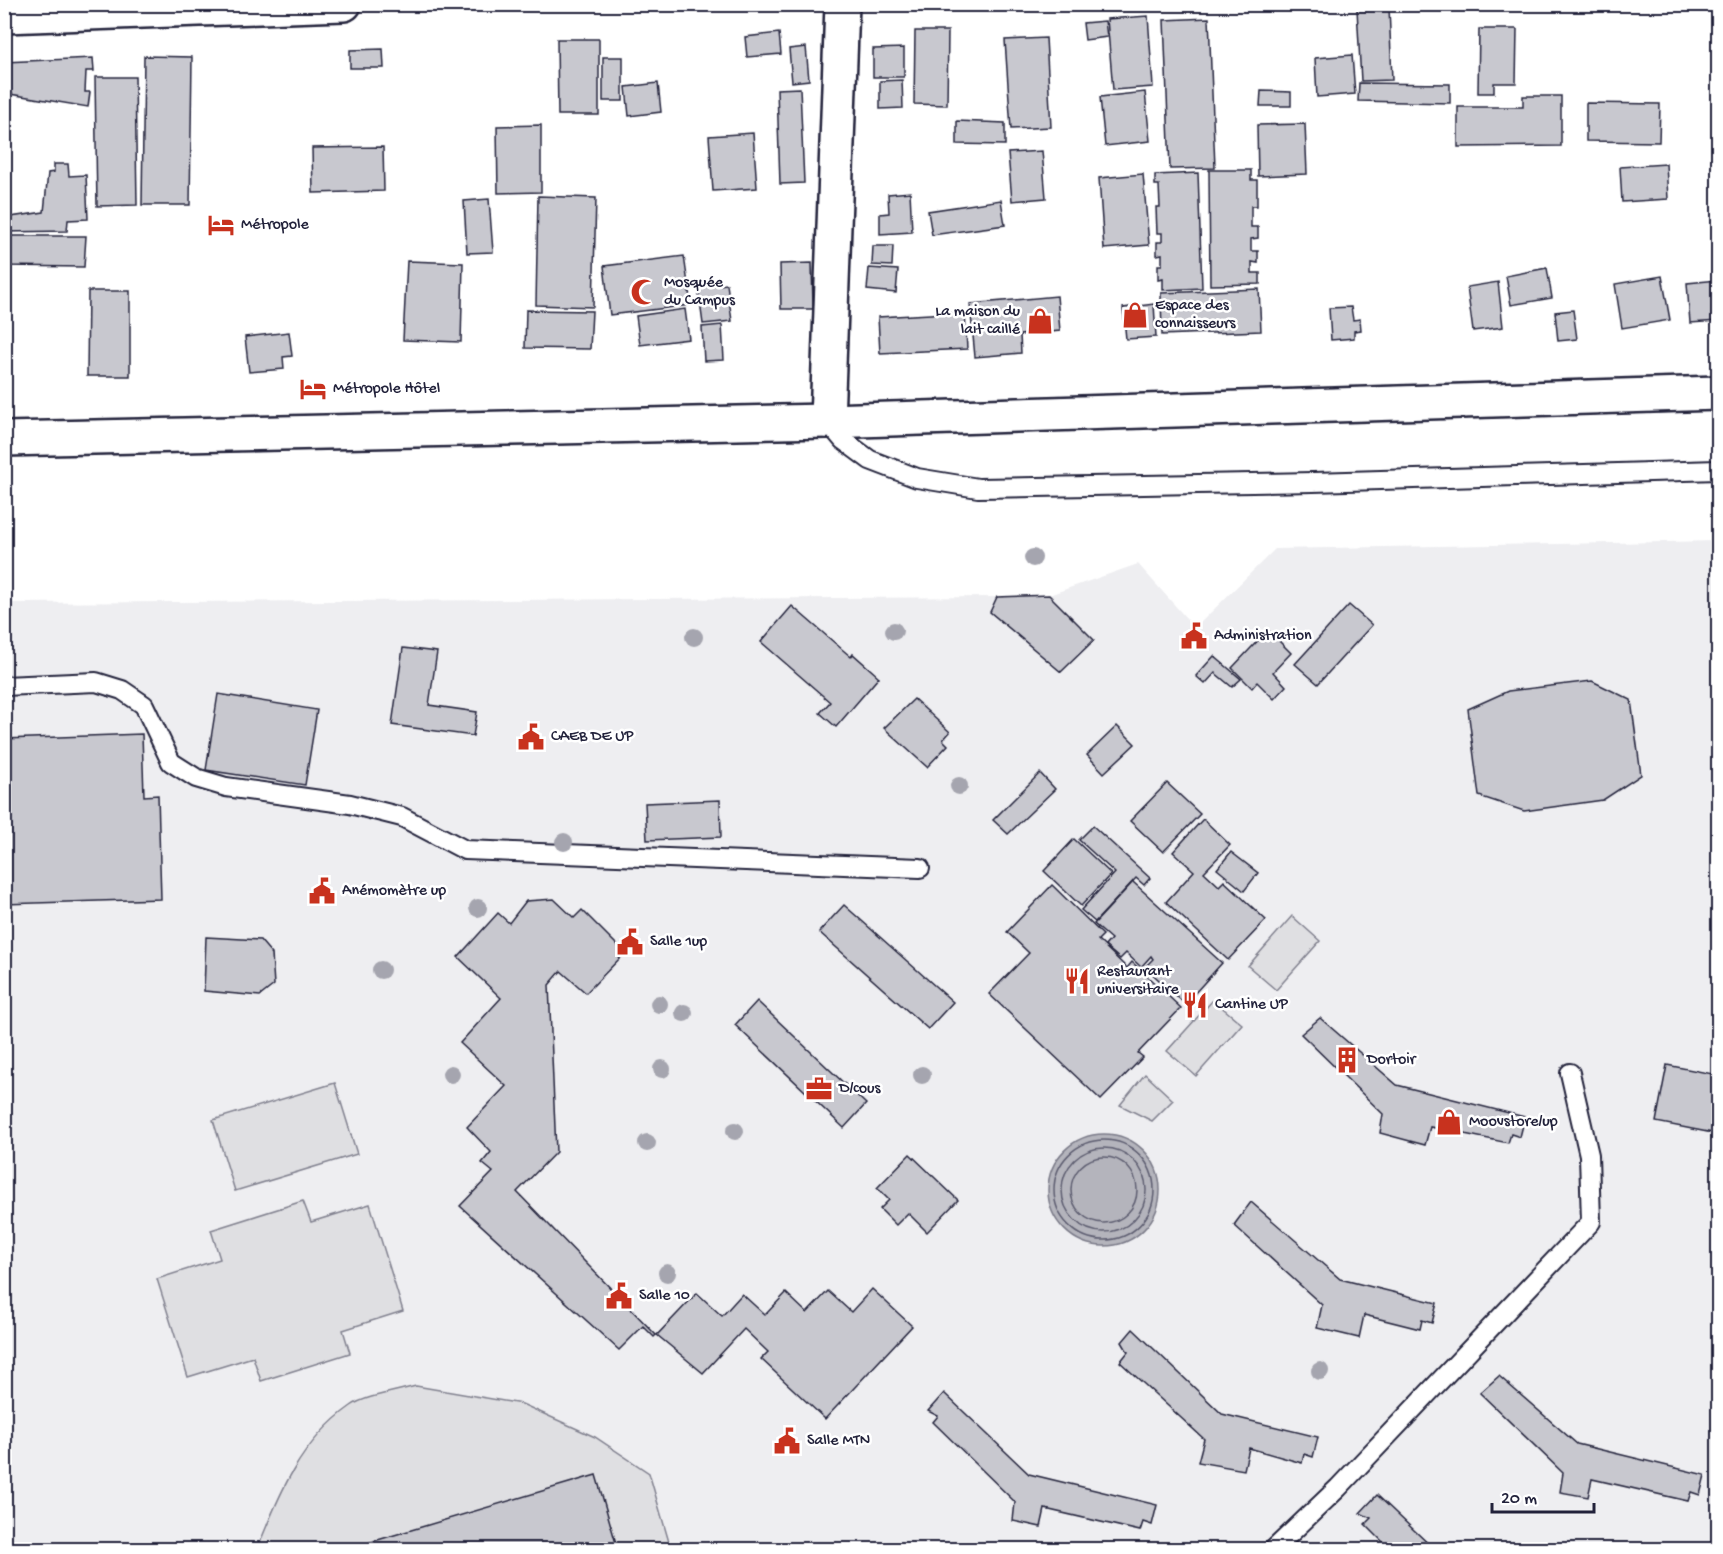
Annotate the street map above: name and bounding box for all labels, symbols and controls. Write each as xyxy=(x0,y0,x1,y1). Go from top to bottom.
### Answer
hotel icon: Métropole xyxy=(206,210,236,240)
place label: Métropole xyxy=(241,216,310,235)
place label: Mosquée du Campus xyxy=(664,274,736,311)
mosque icon: Mosquée du Campus xyxy=(629,277,659,307)
place label: Espace des connaisseurs xyxy=(1155,297,1237,334)
shop icon: Espace des connaisseurs xyxy=(1120,300,1150,330)
place label: La maison du lait caillé xyxy=(935,303,1021,340)
shop icon: La maison du lait caillé xyxy=(1025,306,1055,336)
hotel icon: Métropole Hôtel xyxy=(298,374,328,404)
place label: Métropole Hôtel xyxy=(333,380,440,399)
public building icon: Administration xyxy=(1179,621,1209,651)
place label: Administration xyxy=(1214,627,1312,646)
public building icon: CAEB DE UP xyxy=(516,722,546,752)
place label: CAEB DE UP xyxy=(551,728,633,747)
public building icon: Anémomètre up xyxy=(307,876,337,906)
place label: Anémomètre up xyxy=(342,882,446,901)
public building icon: Salle 1up xyxy=(615,927,645,957)
place label: Salle 1up xyxy=(650,933,707,952)
place label: Restaurant universitaire xyxy=(1097,963,1179,1000)
restaurant icon: Restaurant universitaire xyxy=(1062,966,1092,996)
restaurant icon: Cantine UP xyxy=(1180,990,1210,1020)
place label: Cantine UP xyxy=(1215,996,1288,1015)
building icon: Dortoir xyxy=(1332,1045,1362,1075)
place label: Dortoir xyxy=(1366,1051,1417,1070)
office icon: D/cous xyxy=(804,1074,834,1104)
place label: D/cous xyxy=(838,1080,882,1099)
shop icon: Moovstore/up xyxy=(1434,1107,1464,1137)
place label: Moovstore/up xyxy=(1469,1113,1558,1132)
public building icon: Salle 10 xyxy=(604,1281,634,1311)
place label: Salle 10 xyxy=(639,1287,690,1306)
public building icon: Salle MTN xyxy=(772,1426,802,1456)
place label: Salle MTN xyxy=(807,1432,870,1451)
scale bar xyxy=(1492,1476,1594,1514)
text: 20 m xyxy=(1501,1489,1537,1510)

